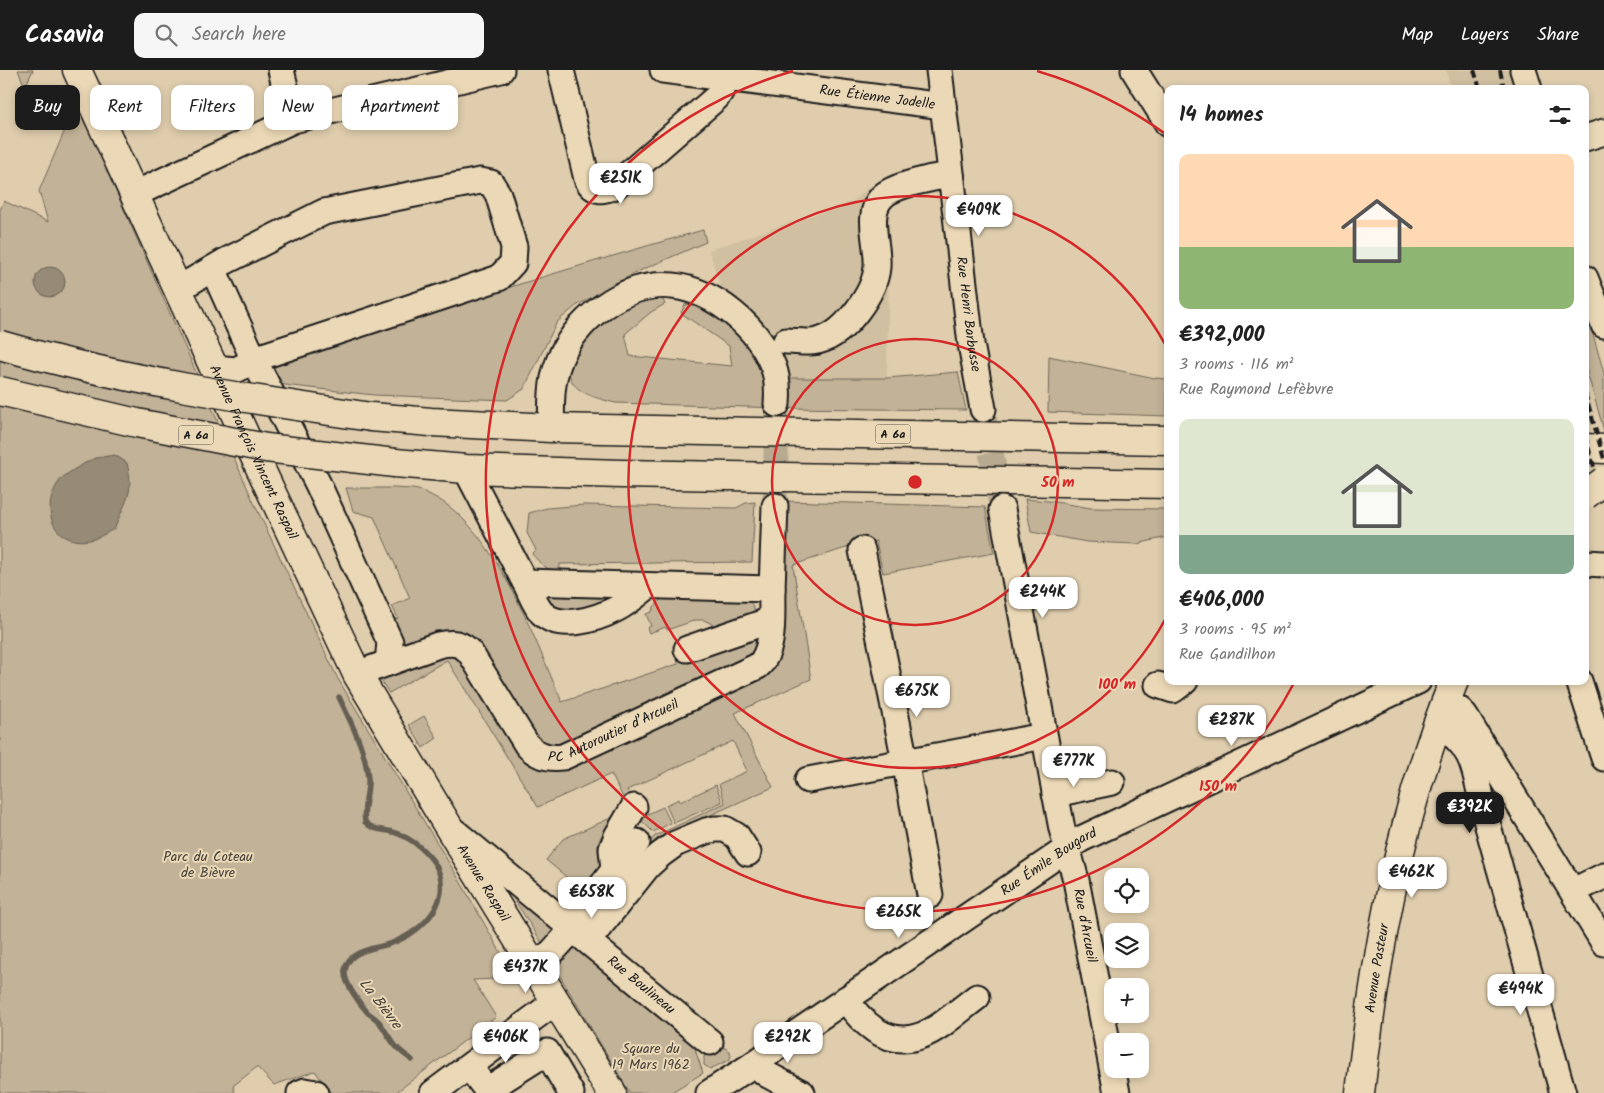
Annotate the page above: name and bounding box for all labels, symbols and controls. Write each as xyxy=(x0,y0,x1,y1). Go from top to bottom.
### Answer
search box xyxy=(134,13,484,58)
text: Casavia xyxy=(25,16,104,55)
text: Search here xyxy=(192,20,286,50)
icon: search xyxy=(152,21,180,49)
text: Map xyxy=(1402,21,1433,50)
text: Layers xyxy=(1461,21,1509,50)
text: Share xyxy=(1537,21,1579,50)
street label: Rue Étienne Jodelle xyxy=(818,79,937,116)
chip: Buy xyxy=(15,85,80,130)
chip: Rent xyxy=(90,85,161,130)
chip: Filters xyxy=(171,85,254,130)
chip: New xyxy=(264,85,332,130)
chip: Apartment xyxy=(342,85,458,130)
text: 14 homes xyxy=(1179,99,1264,132)
icon: filters xyxy=(1546,101,1574,129)
pin: €251K xyxy=(586,162,656,205)
text: €251K xyxy=(600,166,642,191)
icon: home xyxy=(1332,186,1422,276)
pin: €409K xyxy=(944,194,1014,237)
text: €409K xyxy=(957,198,1001,223)
street label: Rue Henri Barbusse xyxy=(950,255,987,374)
text: €392,000 xyxy=(1179,319,1265,352)
text: 3 rooms · 116 m² xyxy=(1179,352,1294,377)
street label: Avenue François Vincent Raspail xyxy=(203,361,304,544)
text: Rue Raymond Lefèbvre xyxy=(1179,377,1334,402)
road number: A 6a xyxy=(876,424,910,444)
road number: A 6a xyxy=(178,426,214,444)
icon: home xyxy=(1332,451,1422,541)
text: 50 m xyxy=(1040,471,1075,495)
centre of rings xyxy=(906,473,924,491)
pin: €244K xyxy=(1008,576,1078,619)
text: €244K xyxy=(1020,580,1066,605)
text: €406,000 xyxy=(1179,584,1264,617)
text: 3 rooms · 95 m² xyxy=(1179,617,1291,642)
text: Rue Gandilhon xyxy=(1179,642,1276,667)
text: 100 m xyxy=(1098,673,1136,697)
pin: €675K xyxy=(882,676,952,718)
text: €675K xyxy=(895,679,939,704)
street label: PC Autoroutier d’Arcueil xyxy=(547,693,683,769)
pin: €287K xyxy=(1197,704,1267,747)
text: €287K xyxy=(1209,708,1255,733)
pin: €777K xyxy=(1039,746,1109,788)
text: €777K xyxy=(1053,749,1095,774)
text: 150 m xyxy=(1199,775,1237,799)
pin: €392K xyxy=(1435,792,1505,834)
text: €392K xyxy=(1447,795,1493,820)
street label: Rue Émile Bougard xyxy=(996,822,1101,902)
street label: Avenue Raspail xyxy=(451,840,516,927)
park label: Parc du Coteau de Bièvre xyxy=(163,846,253,884)
pin: €462K xyxy=(1377,856,1447,899)
text: €462K xyxy=(1389,860,1435,885)
map controls xyxy=(1104,868,1149,1078)
button: locate xyxy=(1104,868,1149,913)
pin: €658K xyxy=(557,876,627,919)
text: €658K xyxy=(569,880,615,905)
street label: Rue d'Arcueil xyxy=(1067,887,1103,965)
pin: €265K xyxy=(864,896,934,939)
text: €265K xyxy=(876,900,922,925)
street label: Avenue Pasteur xyxy=(1359,920,1396,1014)
button: layers xyxy=(1104,923,1149,968)
street label: Rue Boulineau xyxy=(602,950,680,1020)
pin: €437K xyxy=(491,952,561,994)
text: €437K xyxy=(504,955,548,980)
water label: La Bièvre xyxy=(352,973,408,1036)
pin: €494K xyxy=(1486,974,1556,1016)
text: €494K xyxy=(1498,977,1544,1002)
button: + xyxy=(1104,978,1149,1023)
pin: €406K xyxy=(471,1022,541,1064)
pin: €292K xyxy=(753,1022,823,1064)
text: €406K xyxy=(483,1025,529,1050)
text: €292K xyxy=(765,1025,811,1050)
button: − xyxy=(1104,1033,1149,1078)
park label: Square du 19 Mars 1962 xyxy=(612,1038,690,1076)

